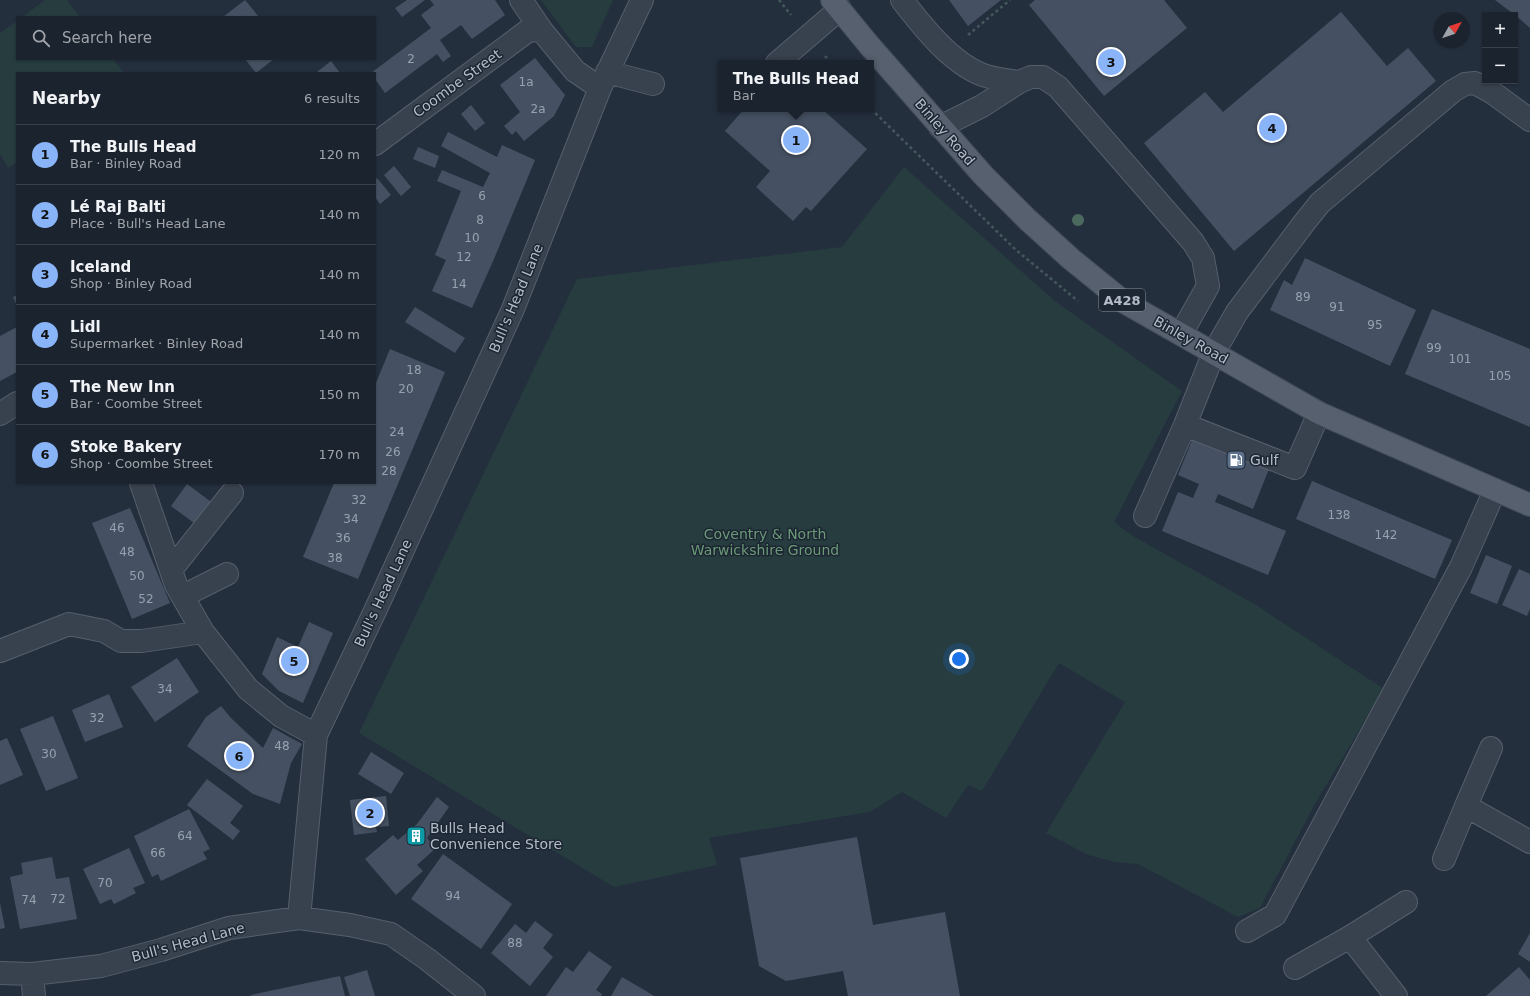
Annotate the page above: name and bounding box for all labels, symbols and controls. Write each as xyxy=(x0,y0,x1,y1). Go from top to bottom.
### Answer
north arrow xyxy=(1434,12,1470,48)
map controls xyxy=(1482,12,1518,84)
button: + xyxy=(1482,12,1518,48)
search box xyxy=(16,16,376,60)
icon: search xyxy=(30,27,52,49)
text: Search here xyxy=(62,29,152,47)
street label: Coombe Street xyxy=(410,45,505,120)
pin: 3 xyxy=(1098,47,1124,77)
button: − xyxy=(1482,48,1518,84)
house number: 2 xyxy=(407,52,415,66)
popup xyxy=(718,60,874,112)
text: The Bulls Head xyxy=(733,70,859,88)
house number: 1a xyxy=(519,75,534,89)
text: Nearby xyxy=(32,88,101,108)
text: Bar xyxy=(733,88,755,103)
text: 6 results xyxy=(304,91,360,106)
street label: Binley Road xyxy=(912,96,978,168)
house number: 2a xyxy=(531,102,546,116)
pin: 4 xyxy=(1259,113,1285,143)
pin: 1 xyxy=(783,125,809,155)
text: The Bulls Head xyxy=(70,138,196,156)
text: 1 xyxy=(40,147,50,162)
text: 120 m xyxy=(318,147,360,162)
text: Bar · Binley Road xyxy=(70,156,181,171)
house number: 6 xyxy=(478,189,486,203)
text: Lé Raj Balti xyxy=(70,198,166,216)
text: 2 xyxy=(40,207,50,222)
text: 140 m xyxy=(318,207,360,222)
house number: 8 xyxy=(476,213,484,227)
text: Place · Bull's Head Lane xyxy=(70,216,225,231)
house number: 10 xyxy=(464,231,480,245)
street label: Bull's Head Lane xyxy=(486,241,546,355)
house number: 12 xyxy=(456,250,472,264)
text: Iceland xyxy=(70,258,131,276)
text: 3 xyxy=(40,267,50,282)
text: 140 m xyxy=(318,267,360,282)
text: Shop · Binley Road xyxy=(70,276,192,291)
house number: 14 xyxy=(451,277,467,291)
road number: A428 xyxy=(1099,289,1145,311)
house number: 89 xyxy=(1295,290,1311,304)
house number: 91 xyxy=(1329,300,1345,314)
street label: Binley Road xyxy=(1151,313,1231,367)
text: Lidl xyxy=(70,318,101,336)
house number: 95 xyxy=(1367,318,1383,332)
text: 4 xyxy=(40,327,50,342)
text: 140 m xyxy=(318,327,360,342)
text: Supermarket · Binley Road xyxy=(70,336,243,351)
house number: 99 xyxy=(1426,341,1442,355)
house number: 101 xyxy=(1449,352,1471,366)
house number: 18 xyxy=(406,363,422,377)
house number: 105 xyxy=(1489,369,1511,383)
text: The New Inn xyxy=(70,378,175,396)
house number: 20 xyxy=(398,382,414,396)
text: 5 xyxy=(40,387,50,402)
text: 150 m xyxy=(318,387,360,402)
text: Bar · Coombe Street xyxy=(70,396,202,411)
house number: 24 xyxy=(389,425,405,439)
text: Stoke Bakery xyxy=(70,438,182,456)
house number: 26 xyxy=(385,445,401,459)
text: 6 xyxy=(40,447,50,462)
text: 170 m xyxy=(318,447,360,462)
fuel station icon: Gulf xyxy=(1225,449,1247,471)
place label: Gulf xyxy=(1250,452,1280,468)
text: Shop · Coombe Street xyxy=(70,456,213,471)
house number: 28 xyxy=(381,464,397,478)
house number: 32 xyxy=(351,493,367,507)
house number: 138 xyxy=(1328,508,1350,522)
house number: 34 xyxy=(343,512,359,526)
house number: 46 xyxy=(109,521,125,535)
park label: Coventry & North Warwickshire Ground xyxy=(691,526,839,558)
house number: 142 xyxy=(1375,528,1397,542)
house number: 36 xyxy=(335,531,351,545)
street label: Bull's Head Lane xyxy=(351,537,415,649)
house number: 48 xyxy=(119,545,135,559)
house number: 38 xyxy=(327,551,343,565)
house number: 50 xyxy=(129,569,145,583)
house number: 52 xyxy=(138,592,154,606)
pin: 5 xyxy=(281,646,307,676)
your location xyxy=(949,649,969,669)
house number: 34 xyxy=(157,682,173,696)
house number: 32 xyxy=(89,711,105,725)
house number: 48 xyxy=(274,739,290,753)
pin: 6 xyxy=(226,741,252,771)
house number: 30 xyxy=(41,747,57,761)
pin: 2 xyxy=(357,798,383,828)
place label: Bulls Head Convenience Store xyxy=(430,820,562,852)
building icon: Bulls Head Convenience Store xyxy=(405,825,427,847)
house number: 64 xyxy=(177,829,193,843)
house number: 66 xyxy=(150,846,166,860)
house number: 70 xyxy=(97,876,113,890)
house number: 94 xyxy=(445,889,461,903)
house number: 72 xyxy=(50,892,66,906)
house number: 74 xyxy=(21,893,37,907)
street label: Bull's Head Lane xyxy=(130,919,246,965)
house number: 88 xyxy=(507,936,523,950)

